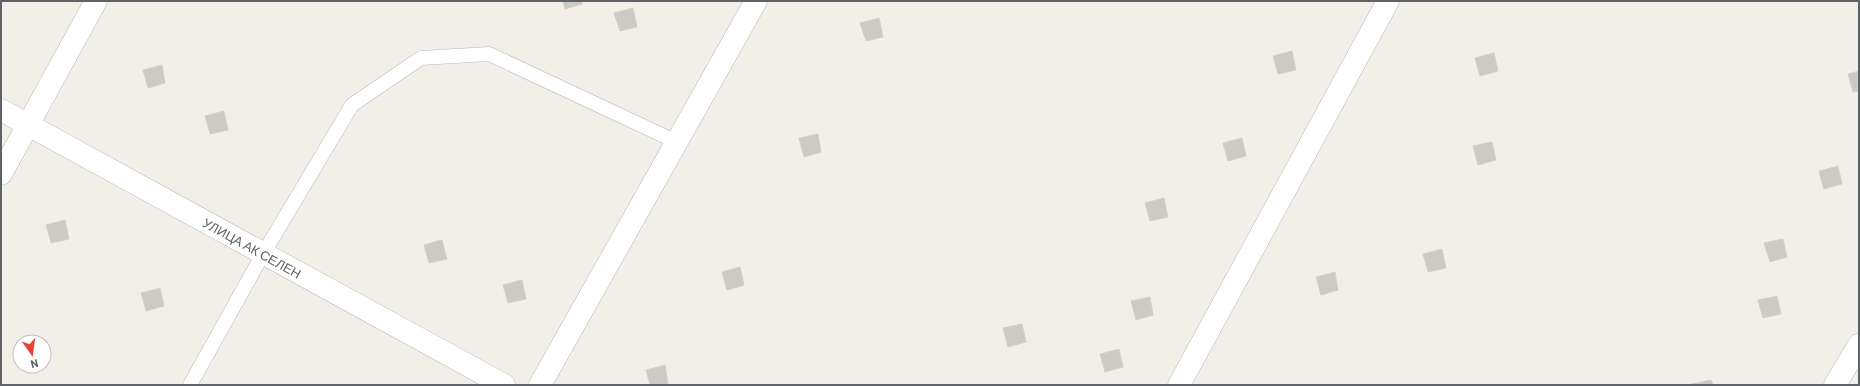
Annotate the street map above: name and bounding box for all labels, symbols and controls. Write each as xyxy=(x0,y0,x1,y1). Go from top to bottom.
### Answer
street label: УЛИЦА АК СЕЛЕН xyxy=(200,214,304,282)
north arrow xyxy=(12,334,52,374)
text: N xyxy=(29,357,40,371)

